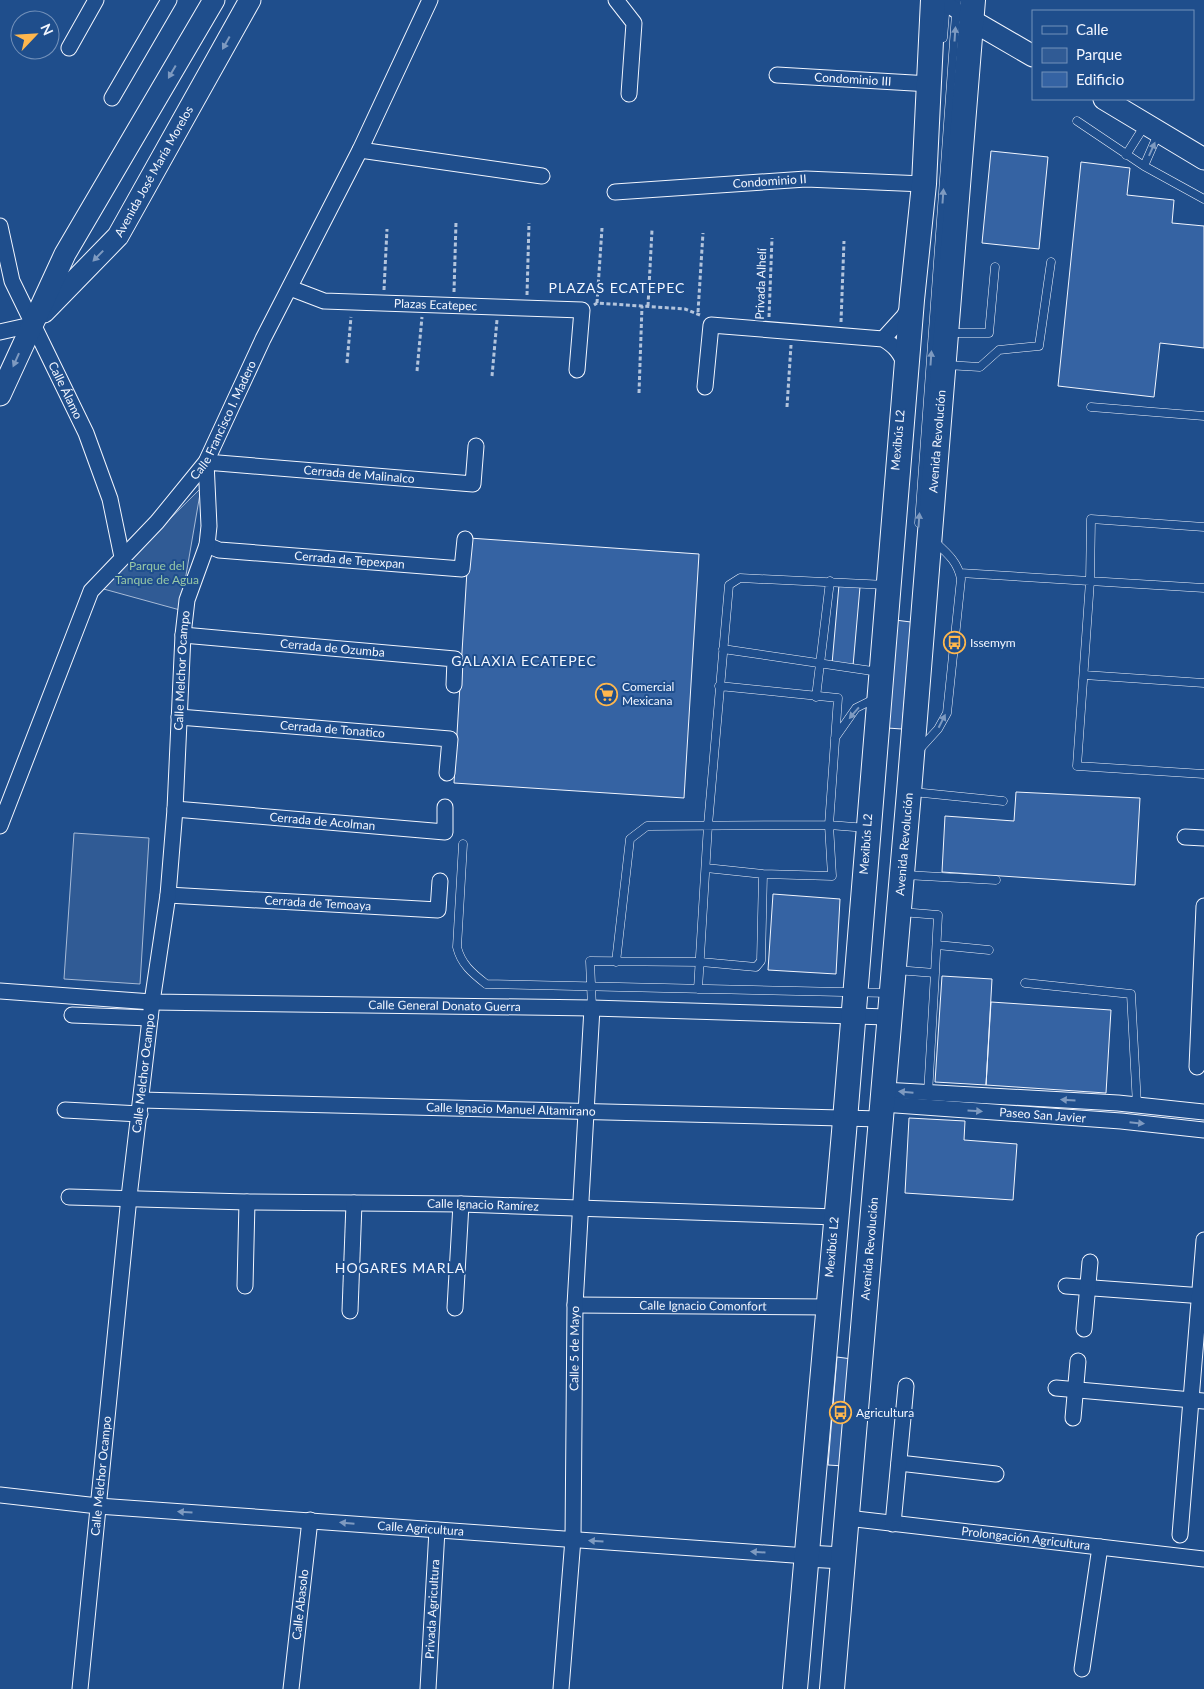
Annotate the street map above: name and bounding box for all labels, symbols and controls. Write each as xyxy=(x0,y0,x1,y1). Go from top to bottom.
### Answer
north arrow xyxy=(10,10,60,60)
legend xyxy=(1032,10,1194,100)
text: Calle xyxy=(1076,20,1109,38)
text: N xyxy=(37,21,57,38)
one-way arrow xyxy=(951,26,959,42)
one-way arrow xyxy=(222,36,231,49)
text: Parque xyxy=(1076,45,1122,63)
one-way arrow xyxy=(168,65,176,80)
street label: Condominio III xyxy=(814,69,892,89)
text: Edificio xyxy=(1076,70,1124,88)
street label: Avenida José María Morelos xyxy=(111,103,196,239)
one-way arrow xyxy=(1148,142,1156,156)
street label: Condominio II xyxy=(732,171,807,191)
one-way arrow xyxy=(939,188,947,204)
street label: Privada Alhelí xyxy=(752,247,769,320)
one-way arrow xyxy=(92,250,104,262)
district label: PLAZAS ECATEPEC xyxy=(549,279,685,296)
street label: Plazas Ecatepec xyxy=(394,295,478,313)
one-way arrow xyxy=(927,350,935,366)
one-way arrow xyxy=(11,353,19,367)
street label: Calle Francisco I. Madero xyxy=(187,358,259,483)
street label: Calle Álamo xyxy=(45,359,86,422)
street label: Avenida Revolución xyxy=(925,389,948,493)
street label: Mexibús L2 xyxy=(887,409,908,471)
street label: Cerrada de Malinalco xyxy=(303,462,415,486)
one-way arrow xyxy=(915,512,923,528)
street label: Cerrada de Tepexpan xyxy=(294,548,405,572)
park label: Parque del Tanque de Agua xyxy=(115,558,199,587)
street label: Calle Melchor Ocampo xyxy=(171,609,193,731)
bus stop icon: Issemym xyxy=(942,631,966,655)
place label: Issemym xyxy=(970,635,1016,650)
street label: Cerrada de Ozumba xyxy=(279,636,385,660)
district label: GALAXIA ECATEPEC xyxy=(451,652,597,669)
place label: Comercial Mexicana xyxy=(622,679,674,708)
supermarket icon: Comercial Mexicana xyxy=(594,682,618,706)
one-way arrow xyxy=(848,707,859,720)
one-way arrow xyxy=(938,714,946,728)
street label: Cerrada de Tonatico xyxy=(279,717,386,741)
street label: Avenida Revolución xyxy=(892,792,916,896)
street label: Cerrada de Acolman xyxy=(269,809,376,833)
street label: Mexibús L2 xyxy=(856,813,875,875)
street label: Cerrada de Temoaya xyxy=(264,892,372,913)
street label: Calle General Donato Guerra xyxy=(368,997,521,1014)
street label: Calle Melchor Ocampo xyxy=(129,1012,158,1134)
one-way arrow xyxy=(897,1088,913,1096)
one-way arrow xyxy=(1060,1096,1076,1104)
street label: Calle Ignacio Manuel Altamirano xyxy=(426,1099,596,1119)
street label: Paseo San Javier xyxy=(999,1104,1087,1126)
one-way arrow xyxy=(968,1107,984,1115)
one-way arrow xyxy=(1130,1119,1146,1127)
street label: Calle Ignacio Ramírez xyxy=(427,1196,540,1214)
street label: Avenida Revolución xyxy=(857,1196,881,1301)
street label: Mexibús L2 xyxy=(821,1216,842,1278)
district label: HOGARES MARLA xyxy=(335,1259,465,1276)
street label: Calle Ignacio Comonfort xyxy=(639,1298,767,1314)
street label: Calle 5 de Mayo xyxy=(566,1306,582,1391)
bus stop icon: Agricultura xyxy=(828,1401,852,1425)
place label: Agricultura xyxy=(856,1405,914,1420)
street label: Calle Melchor Ocampo xyxy=(87,1415,114,1537)
one-way arrow xyxy=(176,1508,192,1516)
street label: Calle Agricultura xyxy=(377,1518,465,1539)
one-way arrow xyxy=(338,1519,354,1527)
street label: Prolongación Agricultura xyxy=(961,1523,1091,1553)
one-way arrow xyxy=(588,1537,604,1545)
one-way arrow xyxy=(750,1548,766,1556)
street label: Privada Agricultura xyxy=(422,1559,442,1659)
street label: Calle Abasolo xyxy=(289,1568,311,1641)

